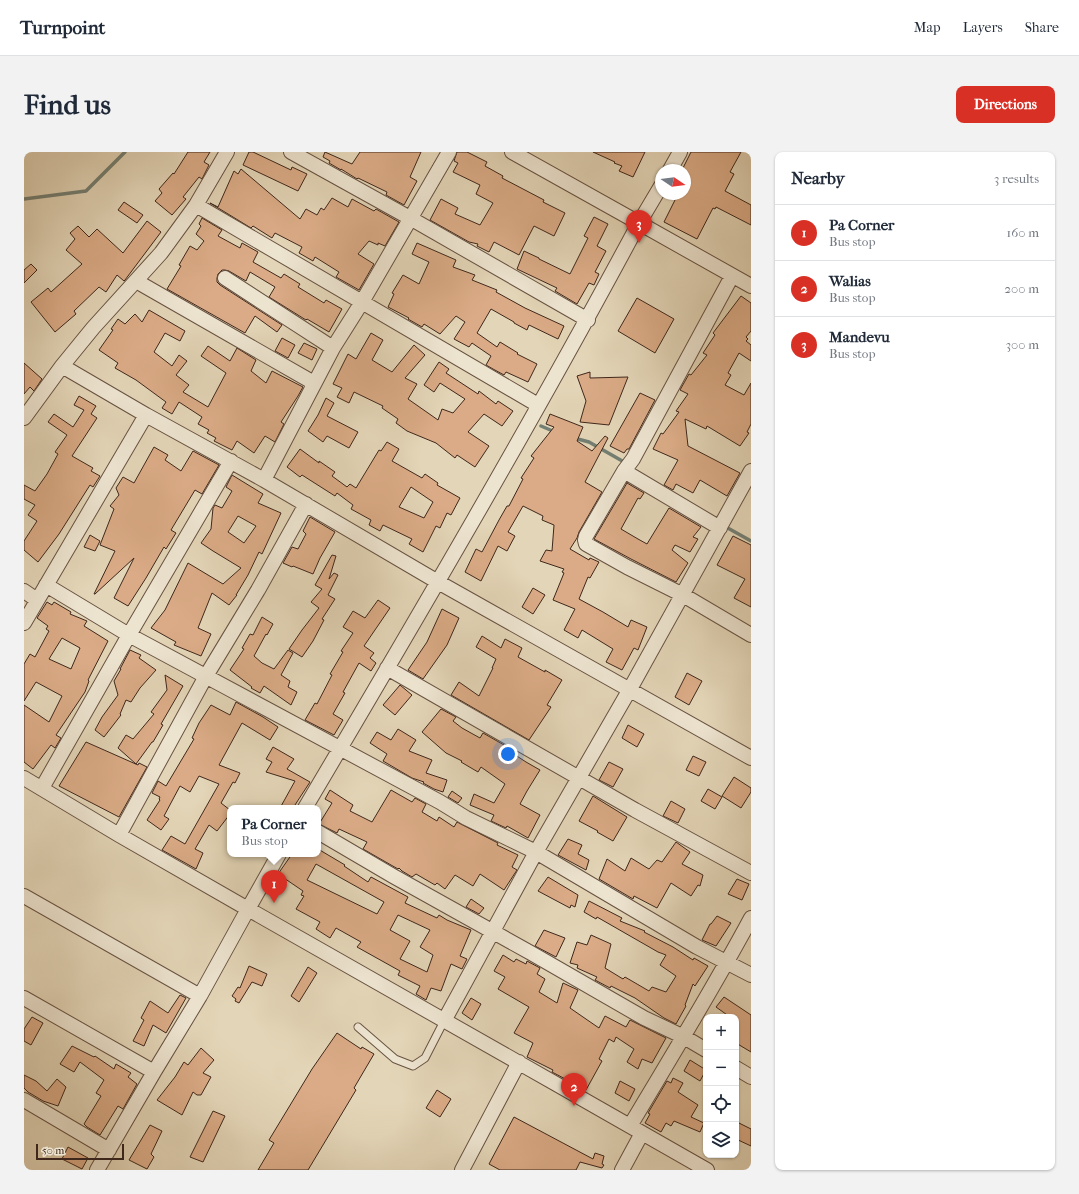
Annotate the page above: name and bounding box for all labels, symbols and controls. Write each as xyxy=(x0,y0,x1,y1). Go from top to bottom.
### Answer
text: Turnpoint xyxy=(20,17,105,39)
text: Map xyxy=(914,19,941,36)
text: Layers xyxy=(963,19,1003,36)
text: Share xyxy=(1025,19,1059,36)
button: Directions xyxy=(956,86,1055,123)
text: Find us xyxy=(24,88,111,121)
north arrow xyxy=(655,164,691,200)
text: Nearby xyxy=(791,168,845,188)
text: 3 results xyxy=(994,171,1039,186)
pin: 3 xyxy=(626,210,652,243)
text: Pa Corner xyxy=(829,216,894,234)
text: 1 xyxy=(802,225,806,240)
text: 160 m xyxy=(1007,225,1039,240)
text: Bus stop xyxy=(829,234,875,249)
text: Walias xyxy=(829,272,871,290)
text: 2 xyxy=(801,281,807,296)
text: 200 m xyxy=(1004,281,1039,296)
text: Bus stop xyxy=(829,290,875,305)
text: Mandevu xyxy=(829,328,890,346)
text: 3 xyxy=(801,337,807,352)
text: 300 m xyxy=(1006,337,1039,352)
text: Bus stop xyxy=(829,346,875,361)
your location xyxy=(498,744,518,764)
popup xyxy=(227,805,321,857)
text: Pa Corner xyxy=(241,815,307,833)
text: Bus stop xyxy=(241,833,288,848)
pin: 1 xyxy=(261,870,287,903)
map controls xyxy=(703,1014,739,1158)
button: + xyxy=(703,1014,739,1050)
button: − xyxy=(703,1050,739,1086)
pin: 2 xyxy=(561,1073,587,1106)
button: locate xyxy=(703,1086,739,1122)
button: layers xyxy=(703,1122,739,1158)
scale bar xyxy=(36,1142,124,1161)
text: 50 m xyxy=(42,1144,64,1157)

